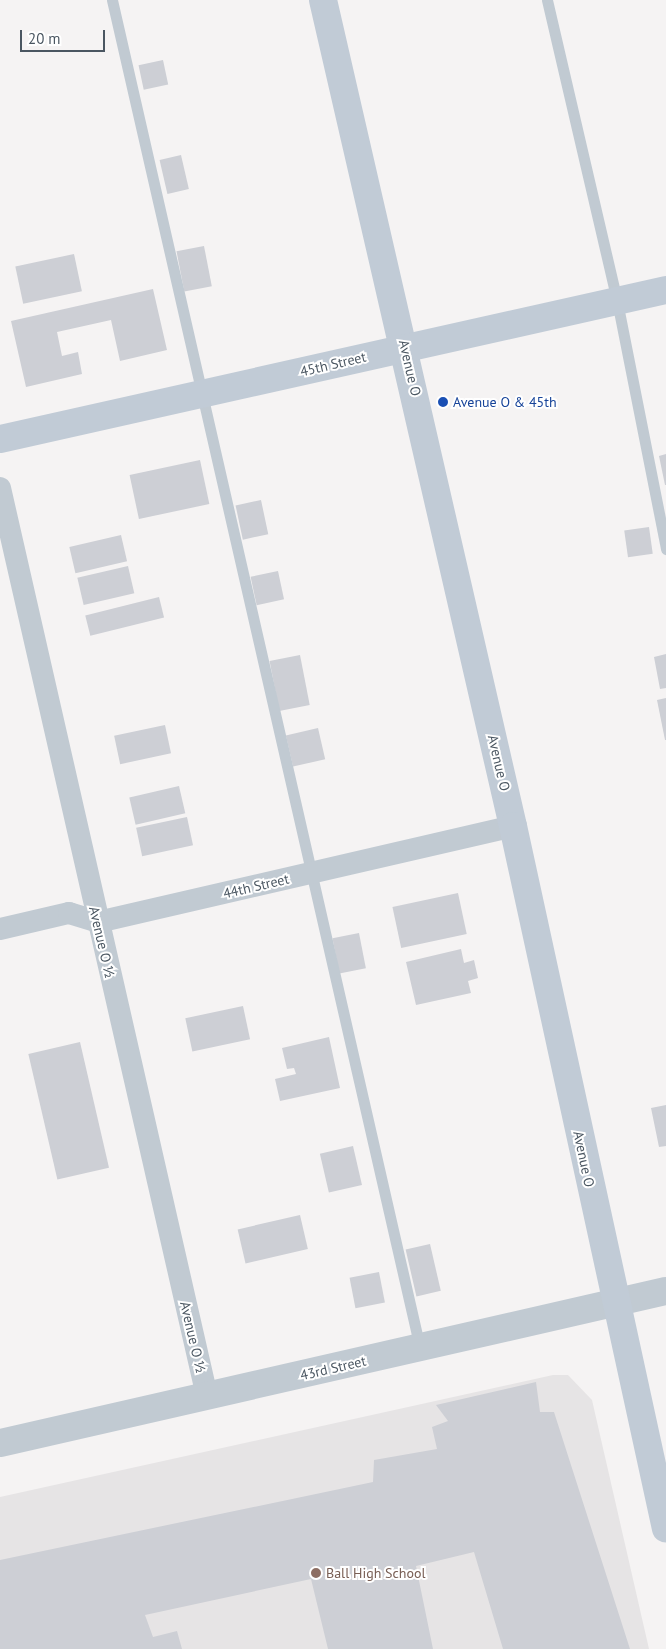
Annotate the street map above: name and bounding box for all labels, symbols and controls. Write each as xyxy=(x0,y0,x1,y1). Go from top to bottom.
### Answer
scale bar xyxy=(22,20,108,52)
text: 20 m xyxy=(28,29,61,48)
street label: Avenue O xyxy=(395,338,425,398)
street label: 45th Street xyxy=(298,348,368,380)
place label: Avenue O & 45th xyxy=(453,394,557,410)
marker: Avenue O & 45th xyxy=(437,396,449,408)
street label: Avenue O xyxy=(484,733,514,793)
street label: 44th Street xyxy=(221,870,291,902)
street label: Avenue O ½ xyxy=(86,905,118,979)
street label: Avenue O xyxy=(570,1129,598,1189)
street label: Avenue O ½ xyxy=(177,1300,209,1374)
street label: 43rd Street xyxy=(298,1352,368,1384)
place label: Ball High School xyxy=(326,1565,426,1581)
marker: Ball High School xyxy=(310,1567,322,1579)

